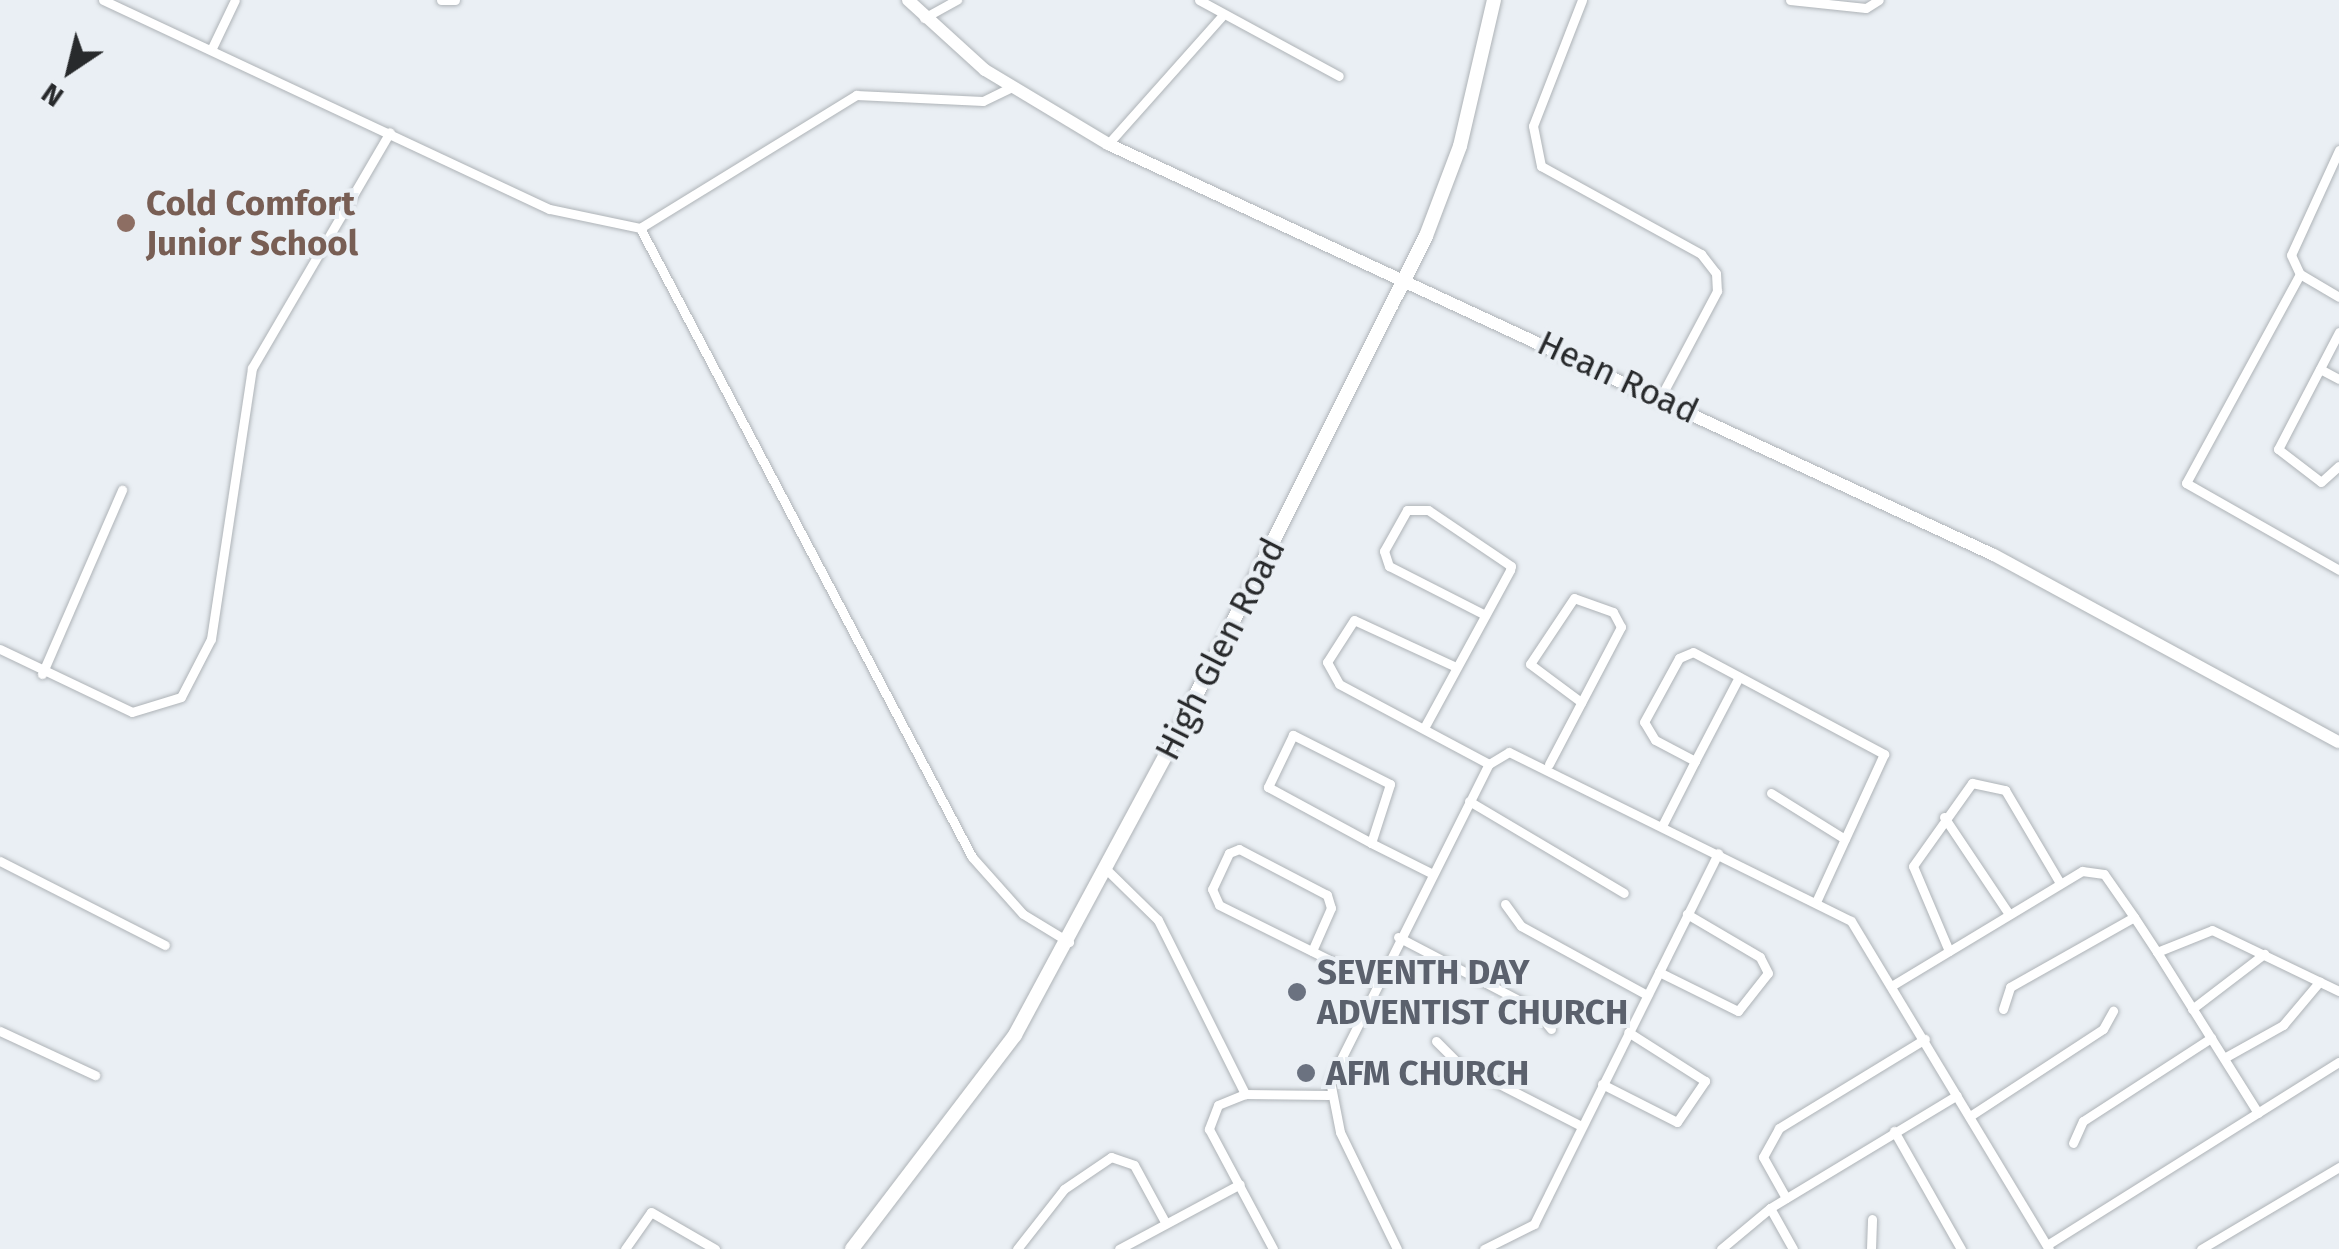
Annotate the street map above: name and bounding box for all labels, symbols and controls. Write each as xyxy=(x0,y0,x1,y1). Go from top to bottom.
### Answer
north arrow xyxy=(20,20,120,120)
text: N xyxy=(35,76,70,114)
place label: Cold Comfort Junior School xyxy=(146,182,358,264)
marker: Cold Comfort Junior School xyxy=(115,212,137,234)
street label: Hean Road xyxy=(1531,322,1705,432)
street label: High Glen Road xyxy=(1146,531,1294,767)
place label: SEVENTH DAY ADVENTIST CHURCH xyxy=(1317,951,1628,1033)
marker: SEVENTH DAY ADVENTIST CHURCH xyxy=(1286,981,1308,1003)
place label: AFM CHURCH xyxy=(1326,1052,1529,1094)
marker: AFM CHURCH xyxy=(1295,1062,1317,1084)

